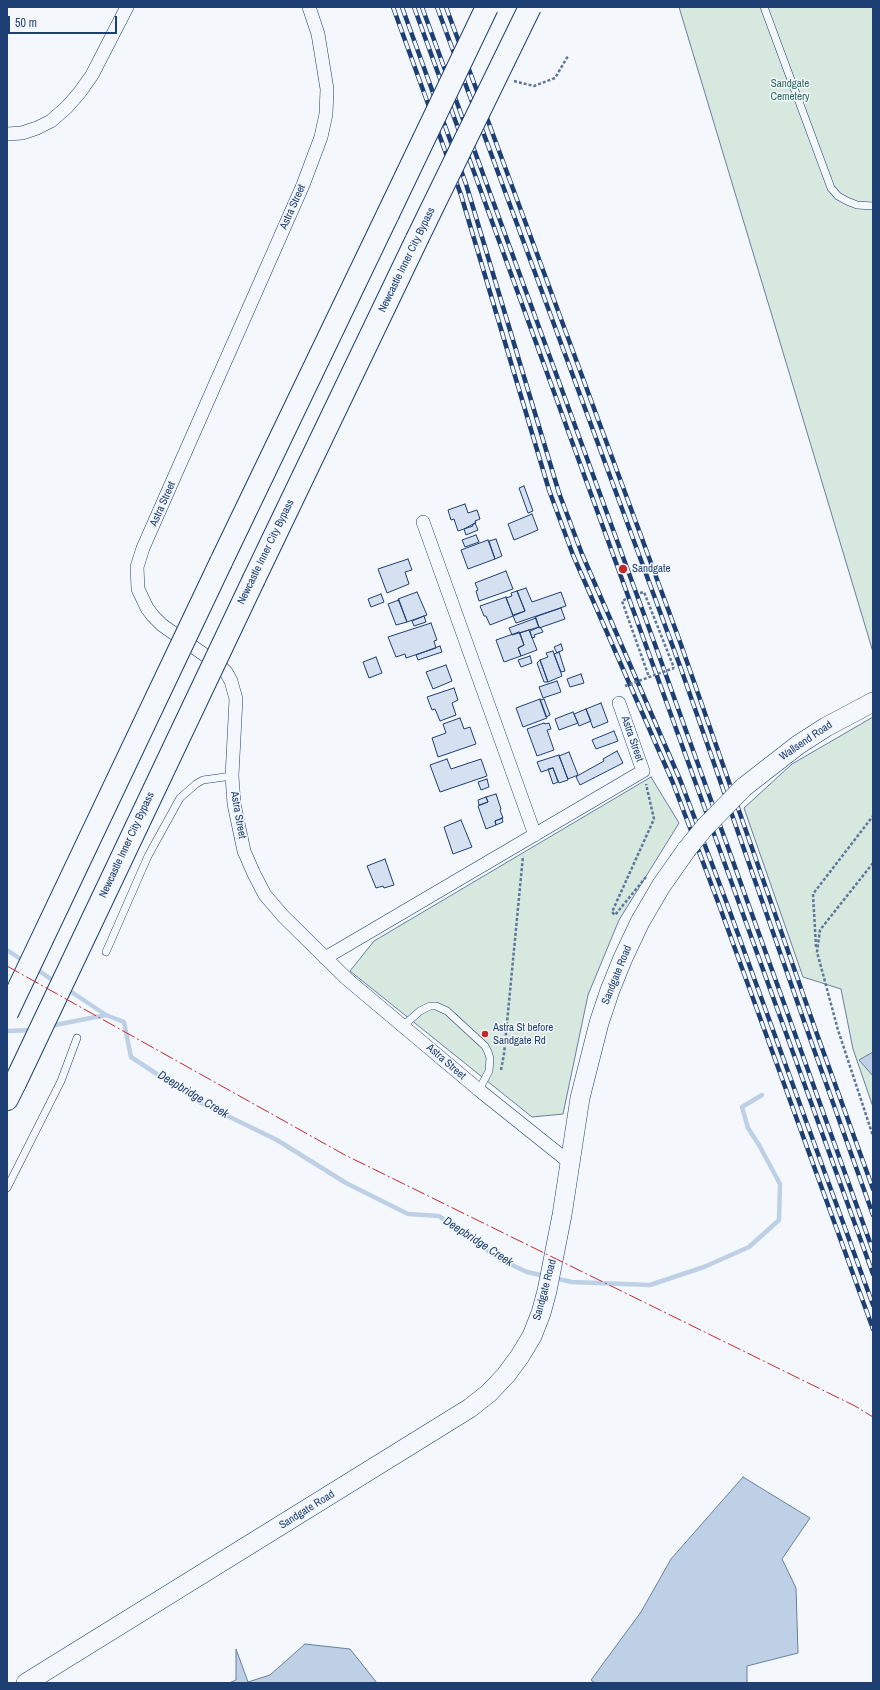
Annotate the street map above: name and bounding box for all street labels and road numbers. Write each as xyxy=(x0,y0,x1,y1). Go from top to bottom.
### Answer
street label: Astra Street xyxy=(277,183,309,231)
street label: Newcastle Inner City Bypass xyxy=(376,205,438,315)
street label: Astra Street xyxy=(147,480,179,528)
street label: Newcastle Inner City Bypass xyxy=(235,497,297,607)
street label: Astra Street xyxy=(618,714,646,764)
street label: Wallsend Road xyxy=(777,719,835,763)
street label: Newcastle Inner City Bypass xyxy=(97,790,157,900)
street label: Astra Street xyxy=(227,790,249,840)
street label: Sandgate Road xyxy=(599,943,635,1007)
street label: Astra Street xyxy=(424,1041,468,1083)
street label: Sandgate Road xyxy=(531,1258,559,1322)
street label: Sandgate Road xyxy=(277,1488,337,1532)

